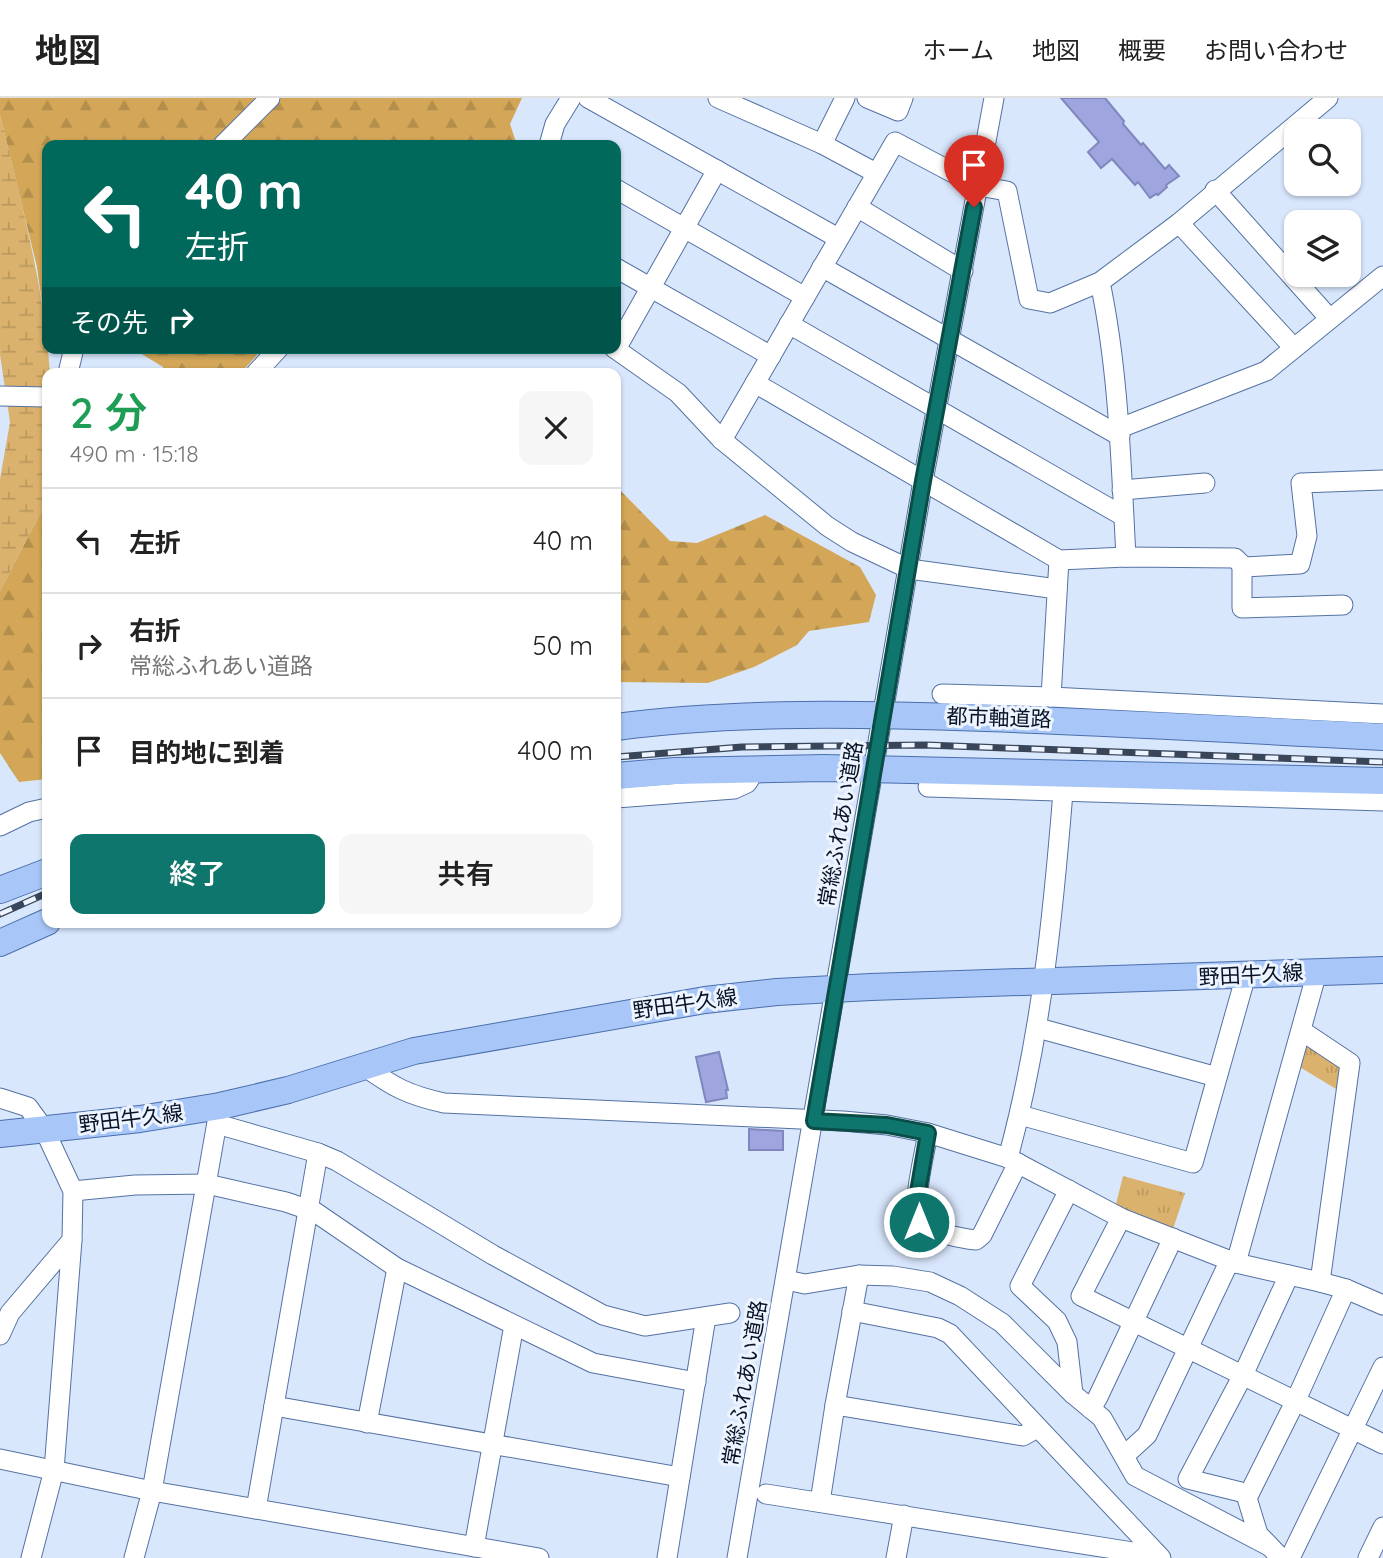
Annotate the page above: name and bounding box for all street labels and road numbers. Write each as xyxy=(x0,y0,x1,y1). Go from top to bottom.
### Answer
street label: 都市軸道路 xyxy=(946,702,1052,732)
street label: 常総ふれあい道路 xyxy=(813,739,867,909)
street label: 野田牛久線 xyxy=(1198,958,1304,990)
street label: 野田牛久線 xyxy=(631,983,739,1023)
street label: 野田牛久線 xyxy=(77,1099,185,1137)
street label: 常総ふれあい道路 xyxy=(717,1298,771,1468)

